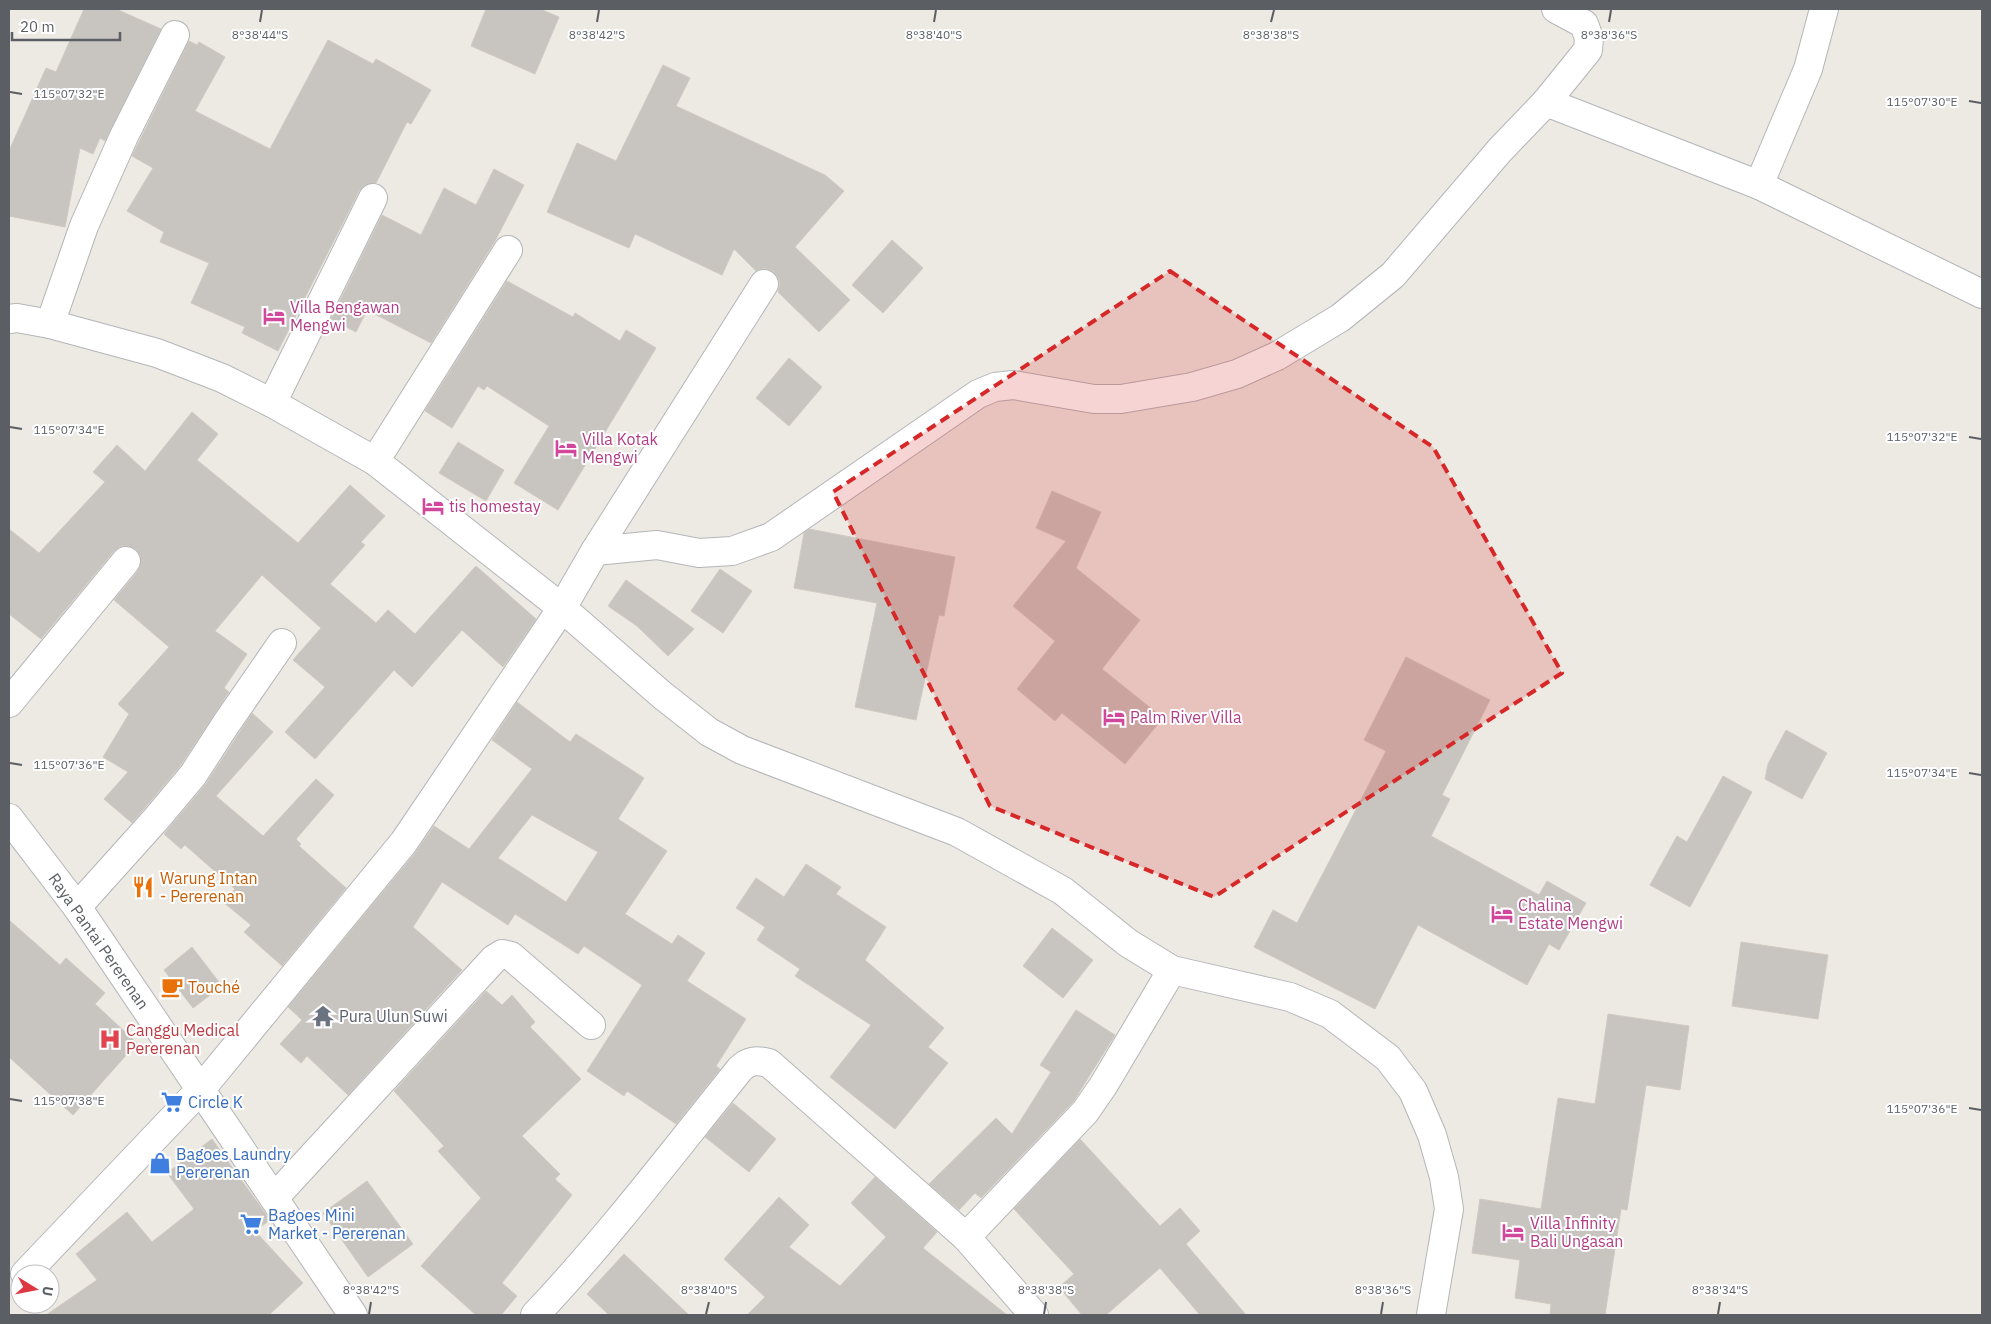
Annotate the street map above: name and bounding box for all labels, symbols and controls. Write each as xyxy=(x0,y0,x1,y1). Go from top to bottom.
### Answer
scale bar xyxy=(12,10,120,42)
text: 20 m xyxy=(20,17,55,36)
text: 8°38'44"S xyxy=(232,27,288,42)
text: 8°38'42"S xyxy=(569,27,625,42)
text: 8°38'40"S xyxy=(906,27,962,42)
text: 8°38'38"S xyxy=(1243,27,1299,42)
text: 8°38'36"S xyxy=(1581,27,1637,42)
text: 115°07'32"E xyxy=(34,86,104,101)
text: 115°07'30"E xyxy=(1887,94,1957,109)
place label: Villa Bengawan Mengwi xyxy=(290,297,400,335)
hotel icon: Villa Bengawan Mengwi xyxy=(261,303,287,329)
text: 115°07'34"E xyxy=(34,422,104,437)
place label: Villa Kotak Mengwi xyxy=(582,429,659,467)
text: 115°07'32"E xyxy=(1887,429,1957,444)
hotel icon: Villa Kotak Mengwi xyxy=(553,435,579,461)
hotel icon: tis homestay xyxy=(420,493,446,519)
place label: tis homestay xyxy=(449,496,541,516)
hotel icon: Palm River Villa xyxy=(1101,704,1127,730)
place label: Palm River Villa xyxy=(1130,707,1242,727)
text: 115°07'36"E xyxy=(34,757,104,772)
text: 115°07'34"E xyxy=(1887,765,1957,780)
place label: Warung Intan - Pererenan xyxy=(160,868,258,906)
street label: Raya Pantai Pererenan xyxy=(44,869,154,1013)
restaurant icon: Warung Intan - Pererenan xyxy=(130,874,156,900)
place label: Chalina Estate Mengwi xyxy=(1518,895,1623,933)
hotel icon: Chalina Estate Mengwi xyxy=(1489,901,1515,927)
cafe icon: Touché xyxy=(159,974,185,1000)
place label: Touché xyxy=(188,977,240,997)
temple icon: Pura Ulun Suwi xyxy=(310,1003,336,1029)
place label: Pura Ulun Suwi xyxy=(339,1006,448,1026)
place label: Canggu Medical Pererenan xyxy=(126,1020,239,1058)
hospital icon: Canggu Medical Pererenan xyxy=(97,1026,123,1052)
supermarket icon: Circle K xyxy=(159,1089,185,1115)
place label: Circle K xyxy=(188,1092,243,1112)
text: 115°07'38"E xyxy=(34,1093,104,1108)
text: 115°07'36"E xyxy=(1887,1101,1957,1116)
place label: Bagoes Laundry Pererenan xyxy=(176,1144,291,1182)
shop icon: Bagoes Laundry Pererenan xyxy=(147,1150,173,1176)
place label: Bagoes Mini Market - Pererenan xyxy=(268,1205,406,1243)
supermarket icon: Bagoes Mini Market - Pererenan xyxy=(238,1211,264,1237)
place label: Villa Infinity Bali Ungasan xyxy=(1530,1213,1623,1251)
hotel icon: Villa Infinity Bali Ungasan xyxy=(1500,1219,1526,1245)
north arrow xyxy=(10,1264,60,1314)
text: 8°38'42"S xyxy=(343,1282,399,1297)
text: 8°38'40"S xyxy=(681,1282,737,1297)
text: 8°38'38"S xyxy=(1018,1282,1074,1297)
text: 8°38'36"S xyxy=(1355,1282,1411,1297)
text: 8°38'34"S xyxy=(1692,1282,1748,1297)
text: U xyxy=(38,1285,58,1298)

